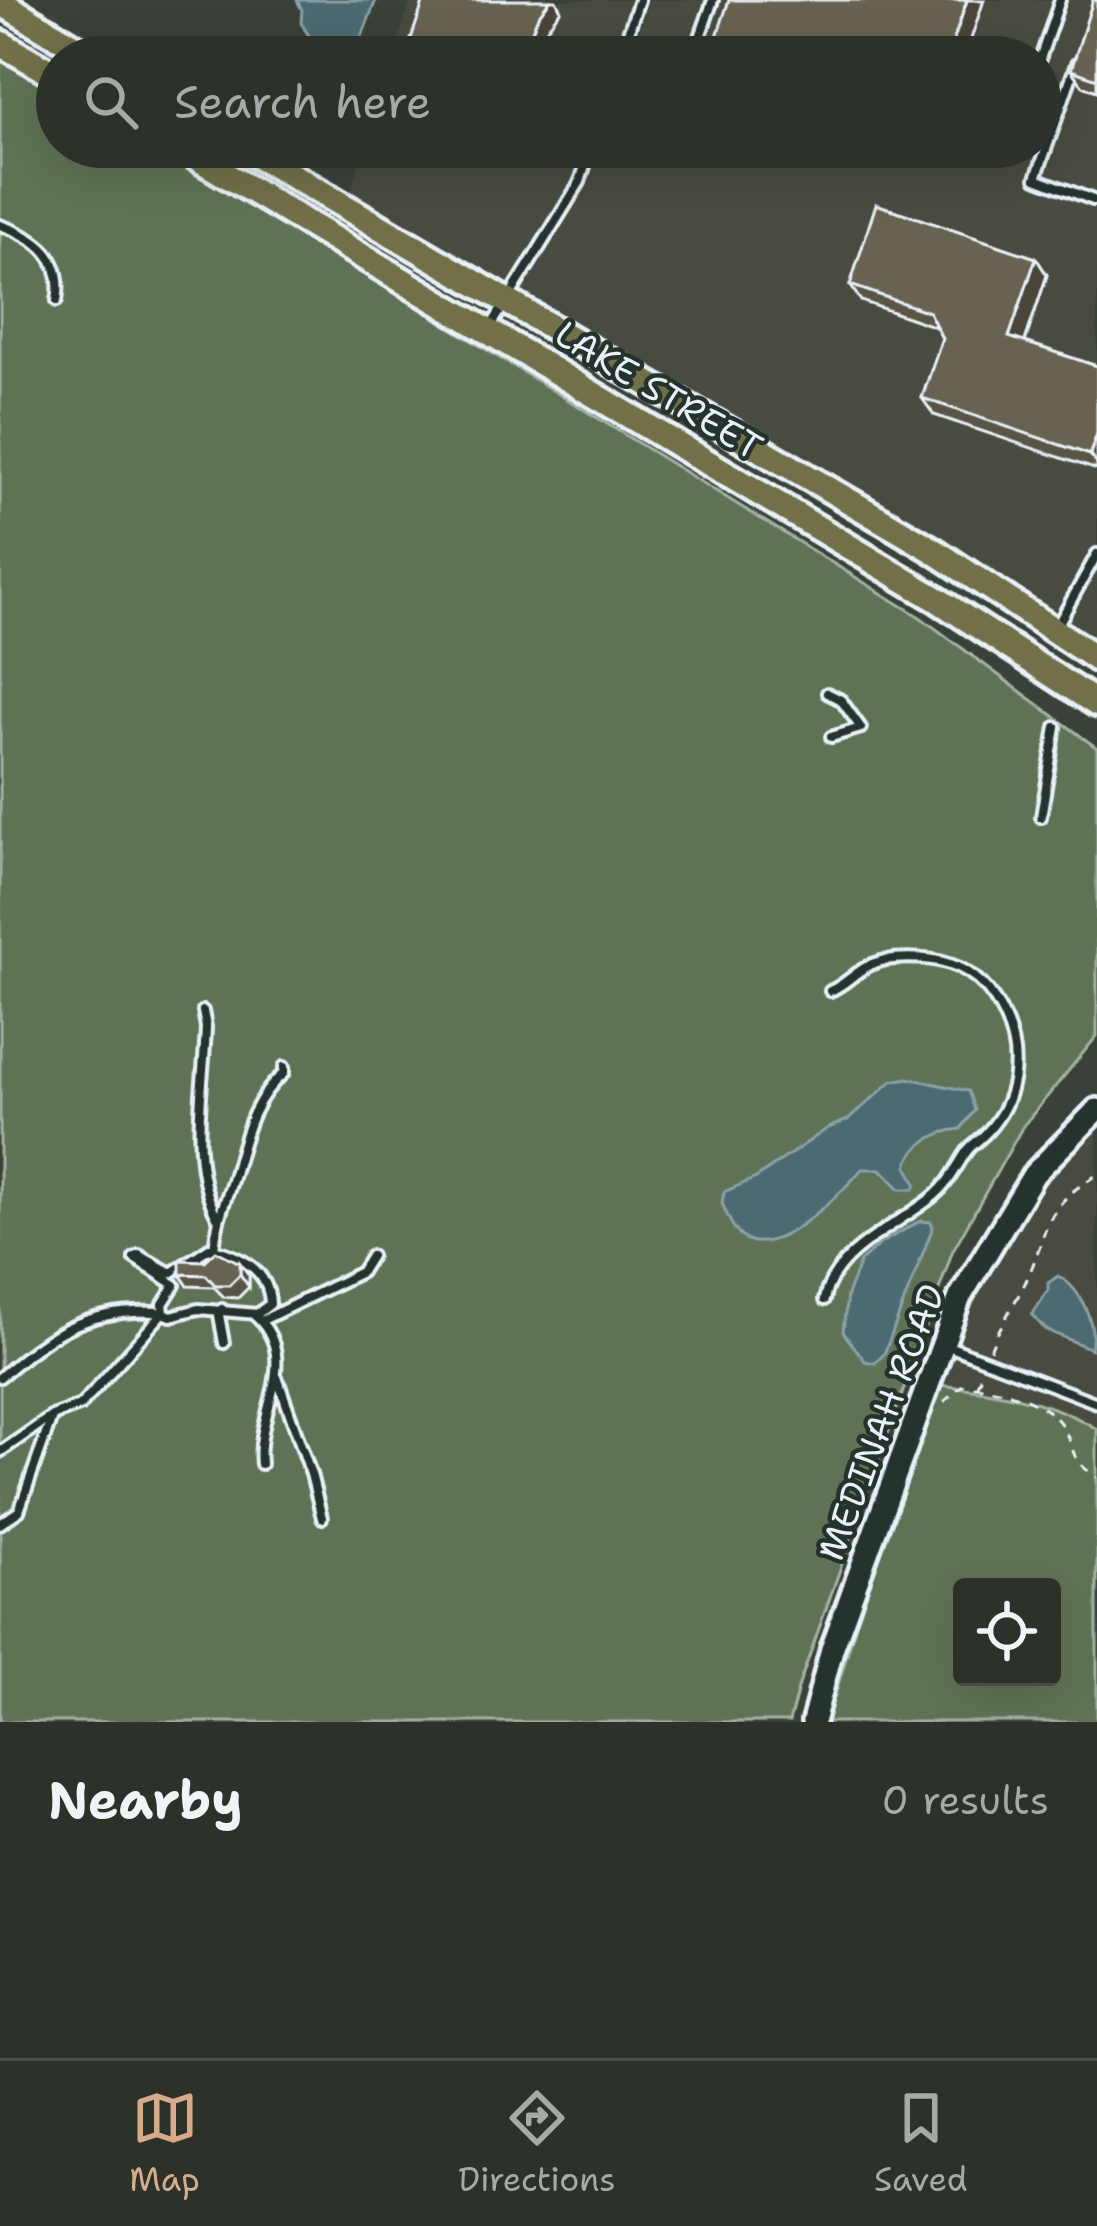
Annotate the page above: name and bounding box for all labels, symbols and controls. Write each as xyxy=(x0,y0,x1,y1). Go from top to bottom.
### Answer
search box xyxy=(36,36,1061,168)
icon: search xyxy=(78,69,144,135)
text: Search here xyxy=(174,72,431,132)
street label: LAKE STREET xyxy=(546,309,771,472)
street label: MEDINAH ROAD xyxy=(806,1277,957,1567)
map controls xyxy=(953,1578,1061,1686)
button: locate xyxy=(953,1578,1061,1686)
text: Nearby xyxy=(48,1766,243,1834)
text: 0 results xyxy=(882,1774,1049,1826)
tab: Map xyxy=(129,2085,200,2202)
tab: Directions xyxy=(458,2085,616,2202)
tab: Saved xyxy=(874,2085,968,2202)

